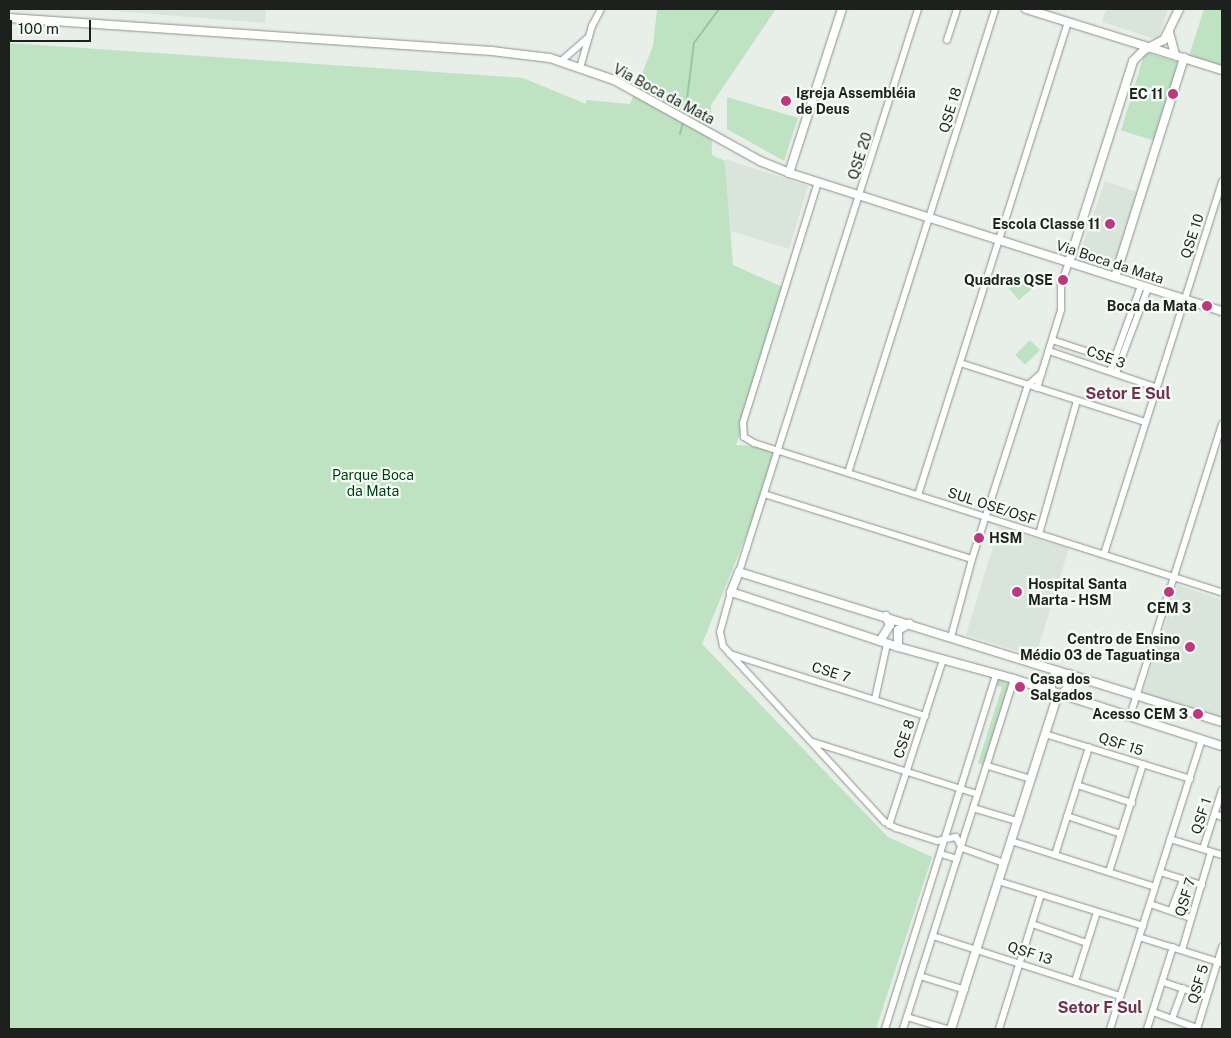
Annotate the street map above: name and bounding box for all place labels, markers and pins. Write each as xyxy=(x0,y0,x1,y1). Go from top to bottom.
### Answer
place label: Igreja Assembléia de Deus xyxy=(796,85,916,118)
place label: EC 11 xyxy=(1129,86,1163,102)
marker: EC 11 xyxy=(1167,88,1179,100)
marker: Igreja Assembléia de Deus xyxy=(780,95,792,107)
place label: Escola Classe 11 xyxy=(992,216,1100,232)
marker: Escola Classe 11 xyxy=(1104,218,1116,230)
place label: Quadras QSE xyxy=(964,272,1053,288)
marker: Quadras QSE xyxy=(1057,274,1069,286)
place label: Boca da Mata xyxy=(1107,298,1197,314)
marker: Boca da Mata xyxy=(1201,300,1213,312)
place label: HSM xyxy=(989,530,1022,546)
marker: HSM xyxy=(973,532,985,544)
place label: Hospital Santa Marta - HSM xyxy=(1028,576,1127,608)
marker: Hospital Santa Marta - HSM xyxy=(1010,585,1024,599)
marker: CEM 3 xyxy=(1163,586,1175,598)
place label: CEM 3 xyxy=(1147,600,1191,616)
place label: Centro de Ensino Médio 03 de Taguatinga xyxy=(1020,631,1180,664)
marker: Centro de Ensino Médio 03 de Taguatinga xyxy=(1184,641,1196,653)
place label: Casa dos Salgados xyxy=(1030,671,1093,704)
marker: Casa dos Salgados xyxy=(1014,681,1026,693)
place label: Acesso CEM 3 xyxy=(1092,706,1188,722)
marker: Acesso CEM 3 xyxy=(1192,708,1204,720)

